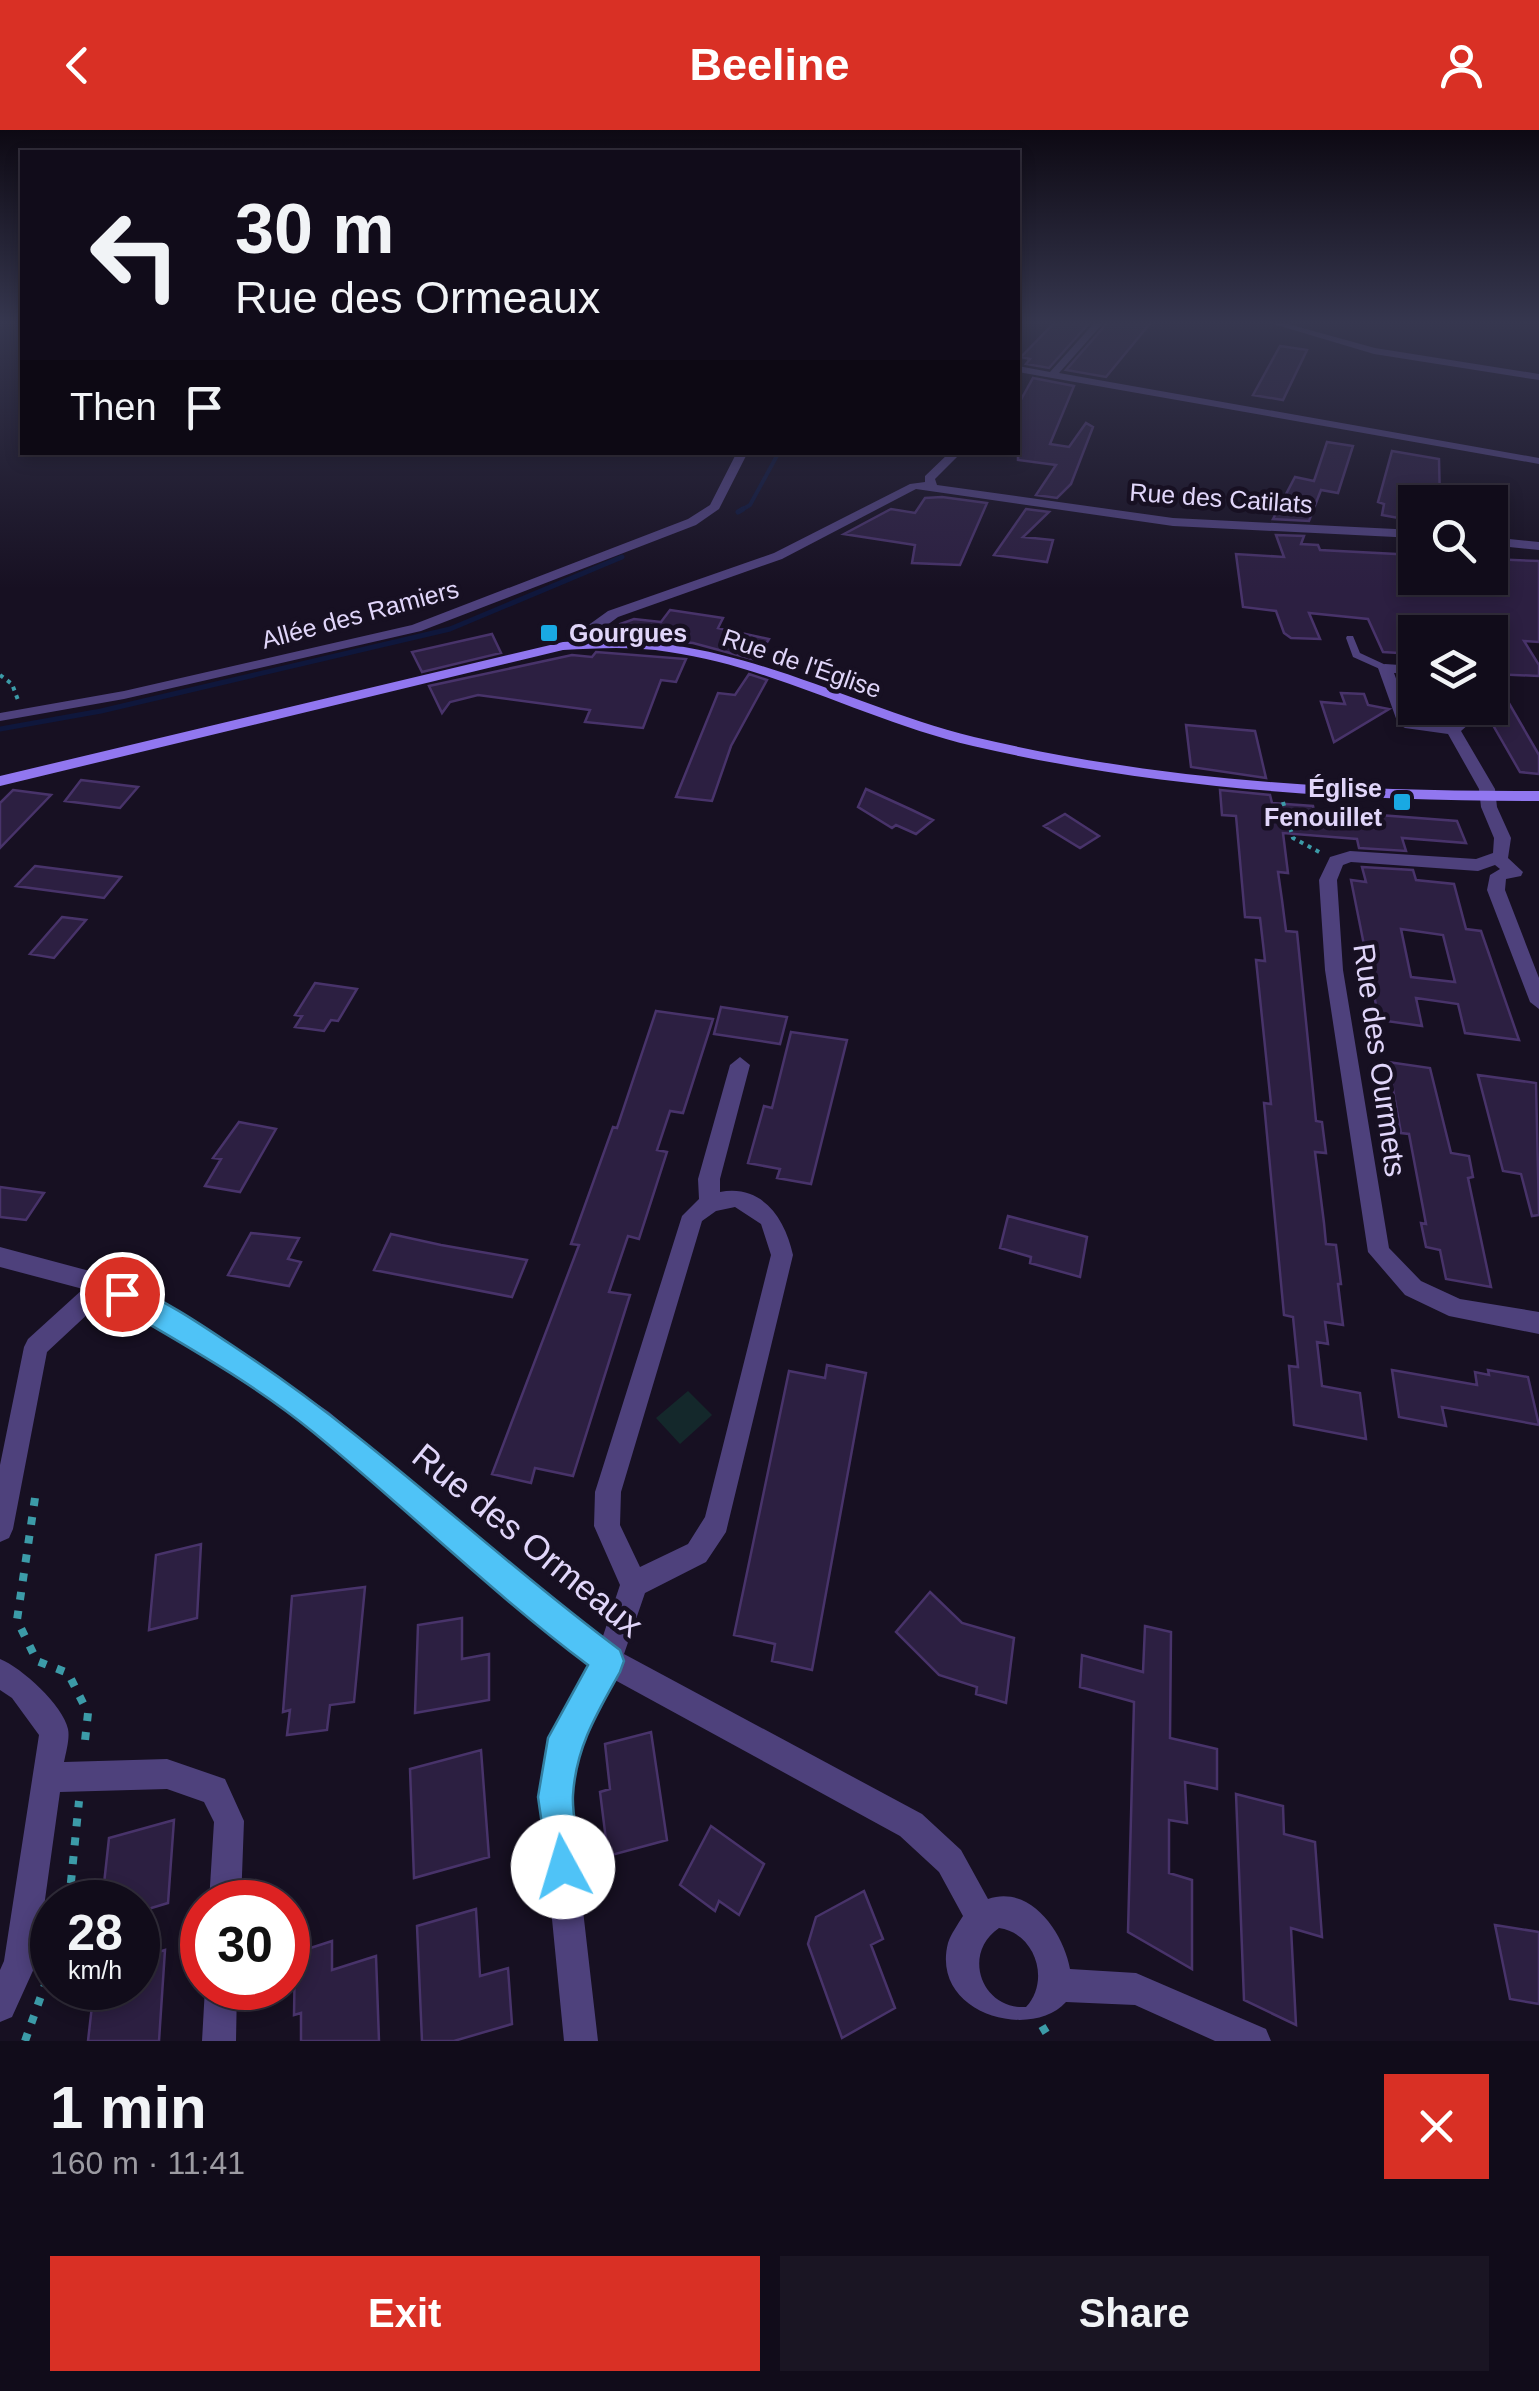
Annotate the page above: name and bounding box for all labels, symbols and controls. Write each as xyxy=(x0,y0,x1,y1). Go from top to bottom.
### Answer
icon: back xyxy=(50,38,105,93)
icon: person xyxy=(1434,38,1489,93)
text: Beeline xyxy=(689,39,850,90)
icon: left xyxy=(70,190,200,320)
text: 30 m xyxy=(235,190,395,268)
text: Rue des Ormeaux xyxy=(235,272,600,323)
icon: arrive xyxy=(177,380,232,435)
text: Then xyxy=(70,386,157,428)
street label: Rue des Catilats xyxy=(1129,478,1313,518)
map controls xyxy=(1398,485,1508,725)
button: search xyxy=(1398,485,1508,595)
street label: Allée des Ramiers xyxy=(258,574,462,654)
button: layers xyxy=(1398,615,1508,725)
place label: Gourgues xyxy=(569,619,687,647)
marker: Gourgues xyxy=(538,622,560,644)
street label: Rue de l'Église xyxy=(719,623,885,703)
place label: Église Fenouillet xyxy=(1264,774,1383,831)
marker: Église Fenouillet xyxy=(1391,791,1413,813)
street label: Rue des Ourmets xyxy=(1347,941,1413,1179)
pin xyxy=(80,1252,165,1337)
icon: arrive xyxy=(95,1267,150,1322)
street label: Rue des Ormeaux xyxy=(405,1435,651,1645)
position arrow xyxy=(511,1815,615,1919)
speed limit sign: 30 xyxy=(180,1880,310,2010)
text: 28 xyxy=(67,1905,123,1961)
text: km/h xyxy=(68,1956,122,1984)
text: 1 min xyxy=(50,2074,207,2141)
button: close xyxy=(1384,2074,1489,2179)
text: 160 m · 11:41 xyxy=(50,2145,245,2181)
button: Exit xyxy=(50,2256,760,2371)
button: Share xyxy=(780,2256,1489,2371)

